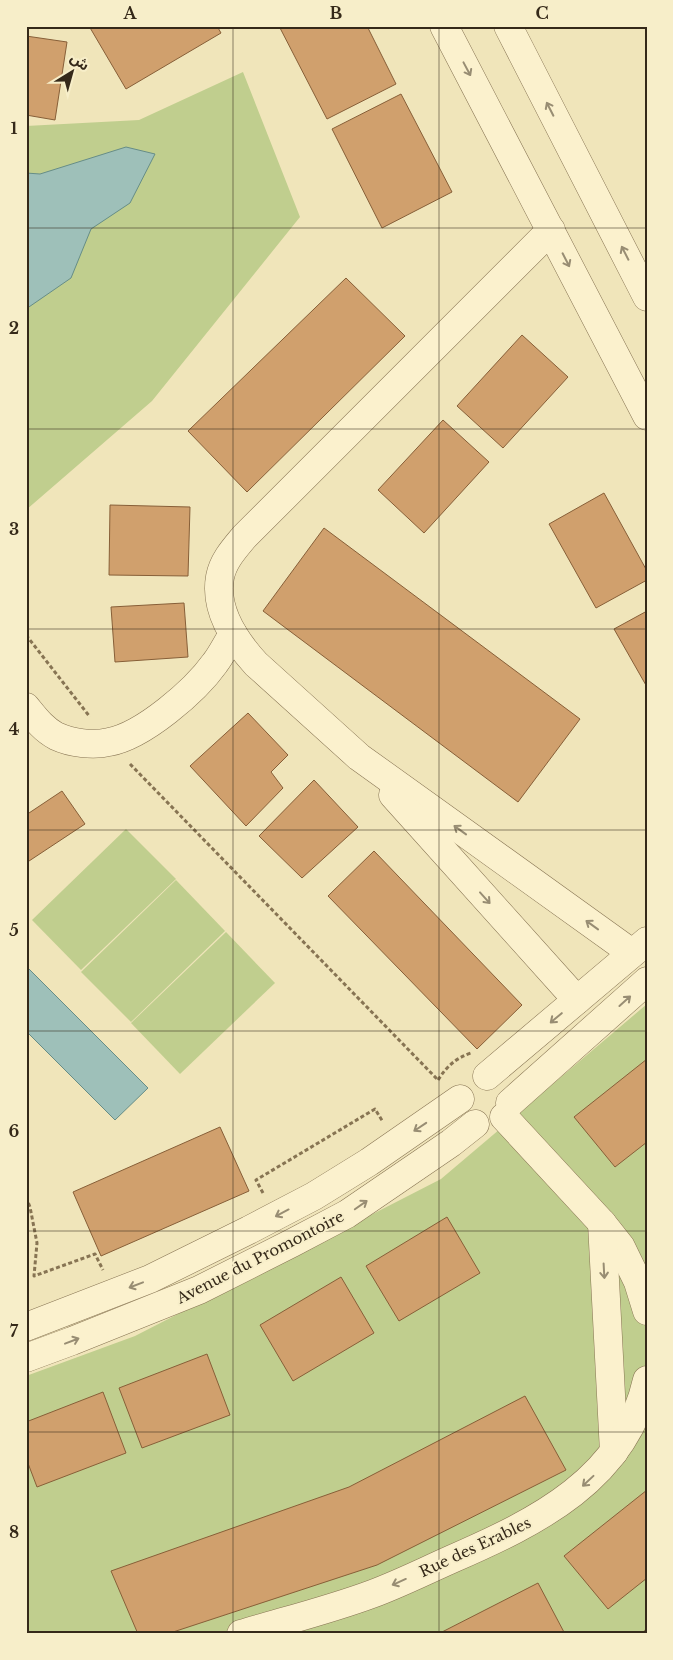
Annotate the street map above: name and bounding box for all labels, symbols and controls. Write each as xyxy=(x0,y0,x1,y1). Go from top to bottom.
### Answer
text: A xyxy=(123,3,138,23)
text: B xyxy=(330,3,343,23)
text: C xyxy=(535,3,549,23)
north arrow xyxy=(48,48,98,98)
text: ش xyxy=(67,49,93,75)
one-way arrow xyxy=(462,62,472,77)
one-way arrow xyxy=(545,101,555,116)
text: 1 xyxy=(11,118,18,138)
one-way arrow xyxy=(620,246,629,261)
one-way arrow xyxy=(562,252,571,267)
text: 2 xyxy=(9,318,19,338)
text: 3 xyxy=(9,519,19,539)
text: 4 xyxy=(9,719,19,739)
one-way arrow xyxy=(453,825,467,835)
one-way arrow xyxy=(479,891,491,904)
text: 5 xyxy=(9,920,19,940)
one-way arrow xyxy=(585,920,599,930)
one-way arrow xyxy=(618,995,631,1006)
one-way arrow xyxy=(550,1012,563,1023)
text: 6 xyxy=(9,1121,20,1141)
one-way arrow xyxy=(413,1122,427,1132)
one-way arrow xyxy=(354,1199,368,1210)
street label: Avenue du Promontoire xyxy=(172,1206,347,1308)
one-way arrow xyxy=(275,1209,290,1218)
one-way arrow xyxy=(600,1263,609,1279)
one-way arrow xyxy=(129,1281,144,1290)
text: 7 xyxy=(10,1321,19,1341)
one-way arrow xyxy=(64,1336,79,1345)
one-way arrow xyxy=(581,1475,594,1487)
street label: Rue des Erables xyxy=(416,1513,534,1581)
text: 8 xyxy=(9,1522,19,1542)
one-way arrow xyxy=(392,1577,407,1587)

